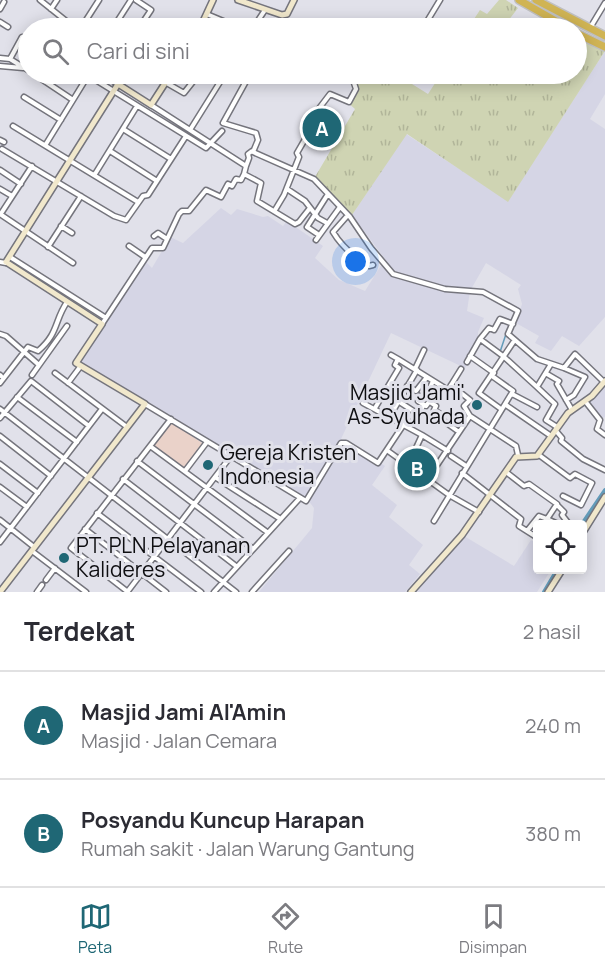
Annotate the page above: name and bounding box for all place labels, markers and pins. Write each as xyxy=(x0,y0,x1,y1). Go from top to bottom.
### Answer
pin: A xyxy=(302,106,342,150)
place label: Masjid Jami' As-Syuhada xyxy=(347,378,465,430)
marker: Masjid Jami' As-Syuhada xyxy=(470,398,484,412)
place label: Gereja Kristen Indonesia xyxy=(220,438,356,490)
pin: B xyxy=(398,446,436,490)
marker: Gereja Kristen Indonesia xyxy=(201,458,215,472)
place label: PT. PLN Pelayanan Kalideres xyxy=(76,531,250,583)
marker: PT. PLN Pelayanan Kalideres xyxy=(57,551,71,565)

